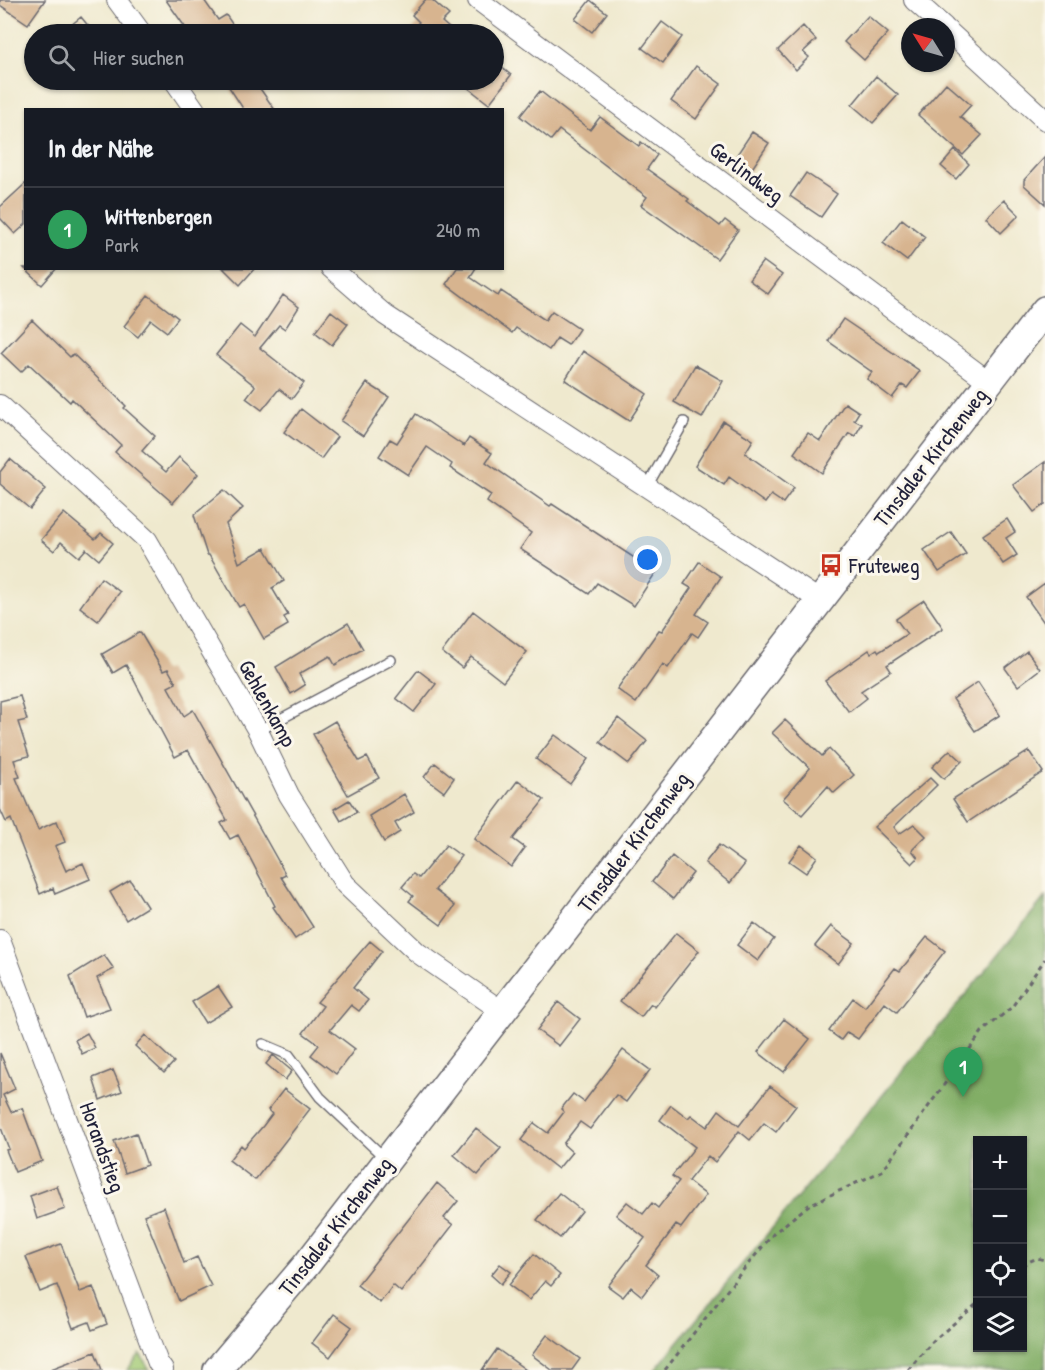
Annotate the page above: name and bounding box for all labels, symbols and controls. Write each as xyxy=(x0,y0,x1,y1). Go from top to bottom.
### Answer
north arrow xyxy=(901,18,955,72)
search box xyxy=(24,24,504,90)
icon: search xyxy=(45,41,78,74)
text: Hier suchen xyxy=(93,42,184,72)
text: In der Nähe xyxy=(48,130,154,165)
street label: Gerlindweg xyxy=(704,134,790,210)
text: Wittenbergen xyxy=(105,201,212,231)
text: 1 xyxy=(64,216,71,243)
text: 240 m xyxy=(436,216,480,243)
text: Park xyxy=(105,231,138,258)
street label: Tinsdaler Kirchenweg xyxy=(866,381,994,533)
your location xyxy=(633,545,662,574)
place label: Fruteweg xyxy=(848,550,920,580)
bus stop icon: Fruteweg xyxy=(818,552,844,578)
street label: Gehlenkamp xyxy=(232,654,304,752)
street label: Tinsdaler Kirchenweg xyxy=(570,765,696,919)
pin: 1 xyxy=(944,1048,982,1097)
street label: Horandstieg xyxy=(73,1098,133,1196)
map controls xyxy=(973,1136,1027,1352)
button: + xyxy=(973,1136,1027,1190)
street label: Tinsdaler Kirchenweg xyxy=(271,1150,399,1302)
button: − xyxy=(973,1190,1027,1244)
button: locate xyxy=(973,1244,1027,1298)
button: layers xyxy=(973,1298,1027,1352)

